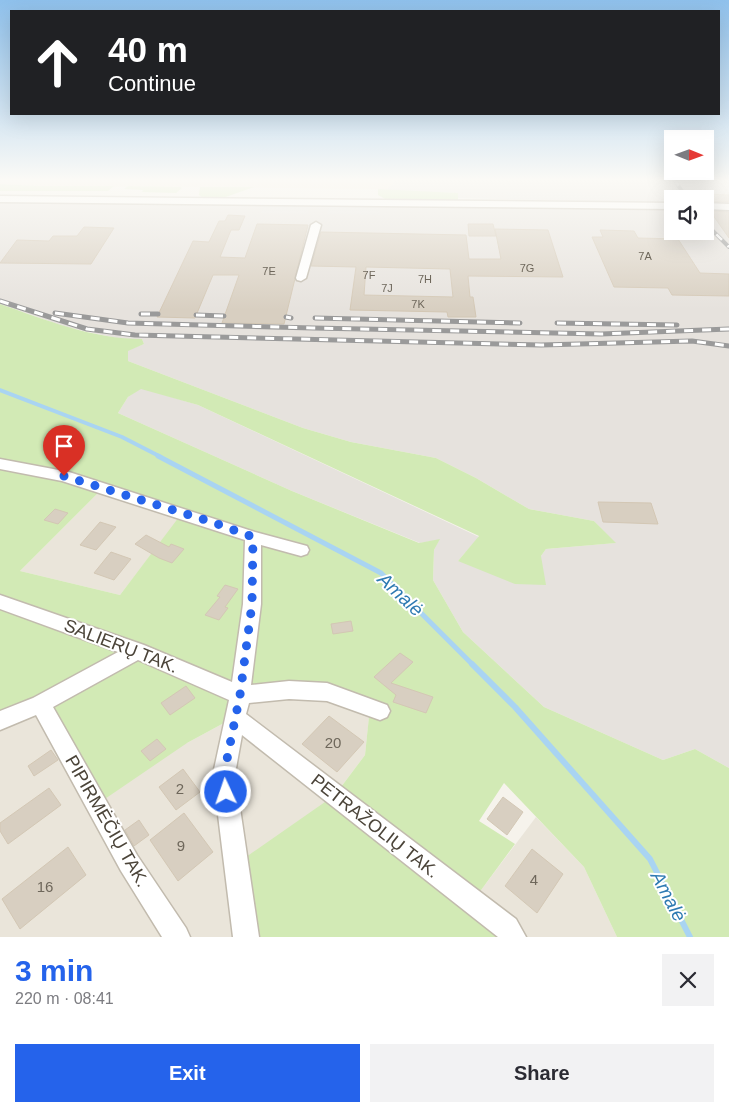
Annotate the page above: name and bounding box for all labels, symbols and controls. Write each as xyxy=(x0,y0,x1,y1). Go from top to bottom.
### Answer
icon: ahead xyxy=(25,30,90,95)
text: 40 m xyxy=(108,30,188,69)
text: Continue xyxy=(108,71,196,96)
north arrow xyxy=(664,130,714,180)
map controls xyxy=(664,130,714,240)
button: sound xyxy=(664,190,714,240)
house number: 7A xyxy=(638,250,652,262)
house number: 7G xyxy=(520,262,534,274)
house number: 7E xyxy=(262,265,276,277)
house number: 7F xyxy=(363,269,376,281)
house number: 7H xyxy=(418,273,432,285)
house number: 7J xyxy=(381,282,393,294)
house number: 7K xyxy=(411,298,425,310)
pin xyxy=(43,425,85,476)
icon: arrive xyxy=(50,432,78,460)
water label: Amalė xyxy=(373,568,428,620)
street label: SALIERŲ TAK. xyxy=(61,615,181,677)
house number: 20 xyxy=(325,734,341,751)
street label: PIPIRMĖČIŲ TAK. xyxy=(61,751,154,890)
position arrow xyxy=(199,765,251,817)
street label: PETRAŽOLIŲ TAK. xyxy=(307,770,443,882)
house number: 2 xyxy=(176,780,184,797)
house number: 9 xyxy=(177,837,185,854)
water label: Amalė xyxy=(646,867,690,925)
house number: 4 xyxy=(530,871,538,888)
house number: 16 xyxy=(37,878,53,895)
text: 3 min xyxy=(15,954,93,987)
button: close xyxy=(662,954,714,1006)
text: 220 m · 08:41 xyxy=(15,990,114,1007)
button: Exit xyxy=(15,1044,360,1102)
button: Share xyxy=(370,1044,714,1102)

